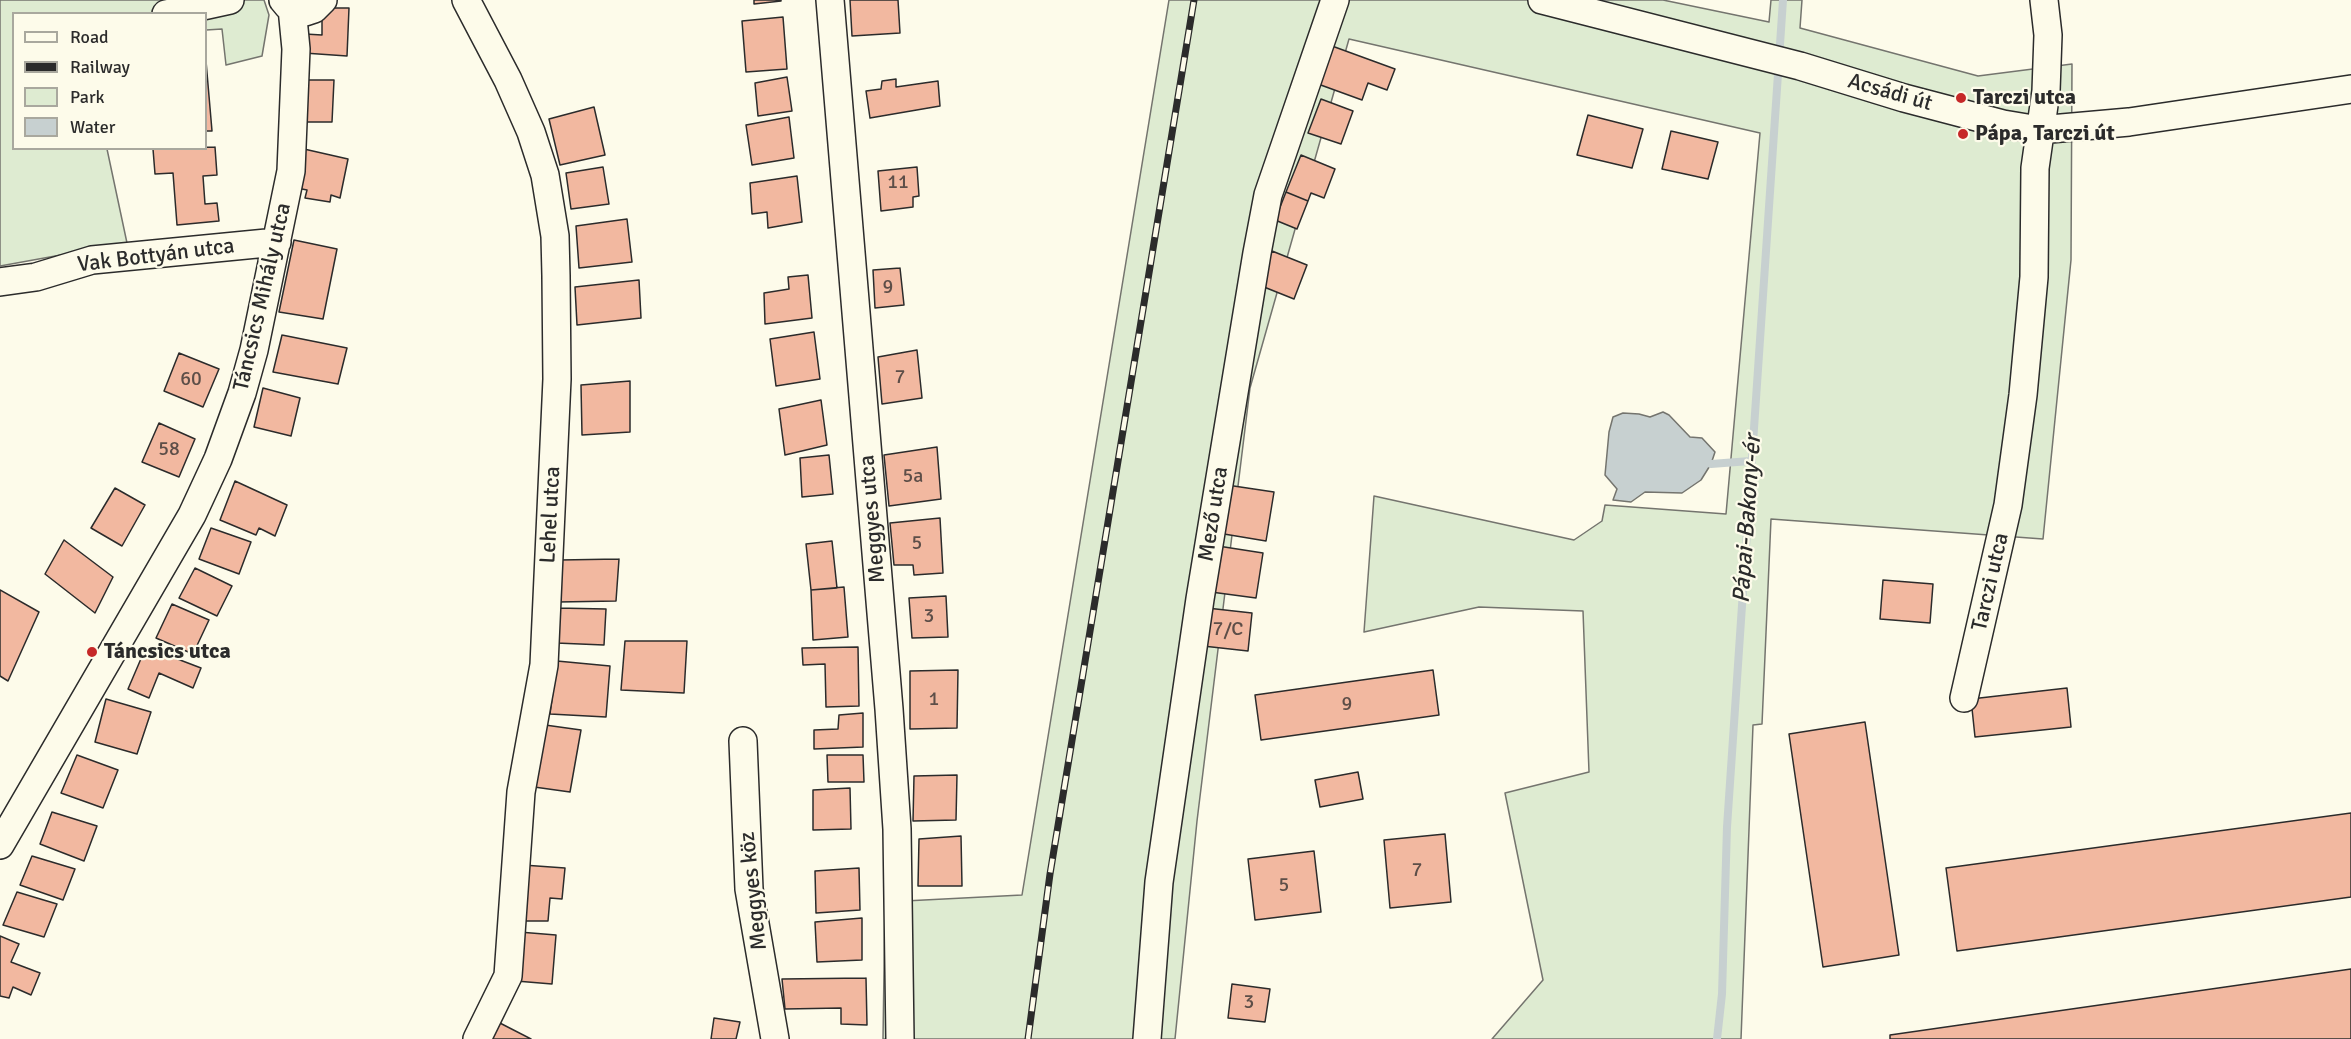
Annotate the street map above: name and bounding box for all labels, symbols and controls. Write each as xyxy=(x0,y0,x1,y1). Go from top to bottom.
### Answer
legend xyxy=(12,12,207,150)
text: Road xyxy=(70,26,109,48)
text: Railway xyxy=(70,56,130,78)
street label: Acsádi út xyxy=(1845,68,1935,118)
place label: Tarczi utca xyxy=(1973,85,2076,111)
text: Park xyxy=(70,86,105,108)
marker: Tarczi utca xyxy=(1954,91,1968,105)
text: Water xyxy=(70,116,115,138)
place label: Pápa, Tarczi út xyxy=(1975,121,2115,147)
marker: Pápa, Tarczi út xyxy=(1956,127,1970,141)
house number: 11 xyxy=(887,171,909,195)
street label: Táncsics Mihály utca xyxy=(228,200,298,394)
street label: Vak Bottyán utca xyxy=(76,233,236,279)
house number: 9 xyxy=(883,276,893,300)
house number: 7 xyxy=(895,366,905,390)
house number: 60 xyxy=(180,368,202,392)
water label: Pápai-Bakony-ér xyxy=(1728,434,1768,604)
house number: 58 xyxy=(158,438,180,462)
street label: Meggyes utca xyxy=(854,454,892,584)
house number: 5a xyxy=(903,465,923,489)
street label: Mező utca xyxy=(1193,465,1235,563)
street label: Lehel utca xyxy=(535,466,567,564)
street label: Tarczi utca xyxy=(1967,530,2015,634)
house number: 5 xyxy=(912,532,922,556)
house number: 3 xyxy=(924,605,934,629)
house number: 7/C xyxy=(1213,618,1243,642)
place label: Táncsics utca xyxy=(104,639,231,665)
marker: Táncsics utca xyxy=(85,645,99,659)
house number: 1 xyxy=(929,688,939,712)
house number: 9 xyxy=(1342,693,1352,717)
street label: Meggyes köz xyxy=(735,830,773,952)
house number: 7 xyxy=(1412,859,1422,883)
house number: 5 xyxy=(1279,874,1289,898)
house number: 3 xyxy=(1244,991,1254,1015)

